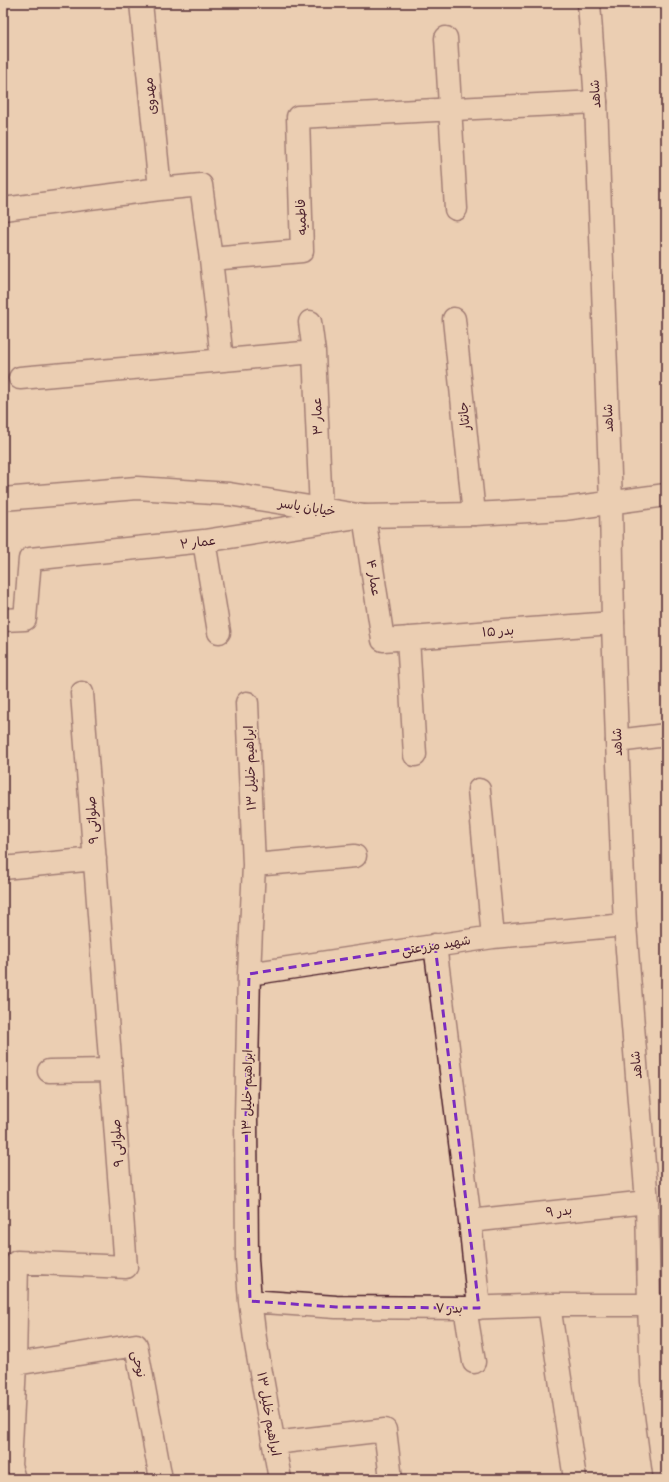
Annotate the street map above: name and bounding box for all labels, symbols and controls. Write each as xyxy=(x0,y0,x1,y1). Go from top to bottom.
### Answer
street label: مهدوی xyxy=(141,76,160,115)
street label: شاهد xyxy=(587,79,603,109)
street label: فاطمیه xyxy=(293,199,310,235)
street label: عمار ۳ xyxy=(309,397,325,435)
street label: جانثار xyxy=(455,401,474,432)
street label: شاهد xyxy=(600,403,616,433)
street label: خیابان یاسر xyxy=(276,495,337,520)
street label: عمار ۲ xyxy=(179,532,217,552)
street label: عمار ۴ xyxy=(364,558,384,598)
street label: بدر ۱۵ xyxy=(482,622,515,641)
street label: ابراهیم خلیل ۱۳ xyxy=(241,725,262,811)
street label: شاهد xyxy=(609,727,625,757)
street label: صلواتی ۹ xyxy=(83,795,103,845)
street label: شهید مزرعتی xyxy=(400,932,472,960)
street label: ابراهیم خلیل ۱۳ xyxy=(239,1049,258,1135)
street label: شاهد xyxy=(627,1050,645,1080)
street label: صلواتی ۹ xyxy=(108,1118,128,1168)
street label: بدر ۹ xyxy=(545,1202,573,1221)
street label: بدر ۷ xyxy=(435,1300,463,1317)
street label: نوحی xyxy=(127,1349,149,1379)
street label: ابراهیم خلیل ۱۳ xyxy=(251,1371,284,1458)

